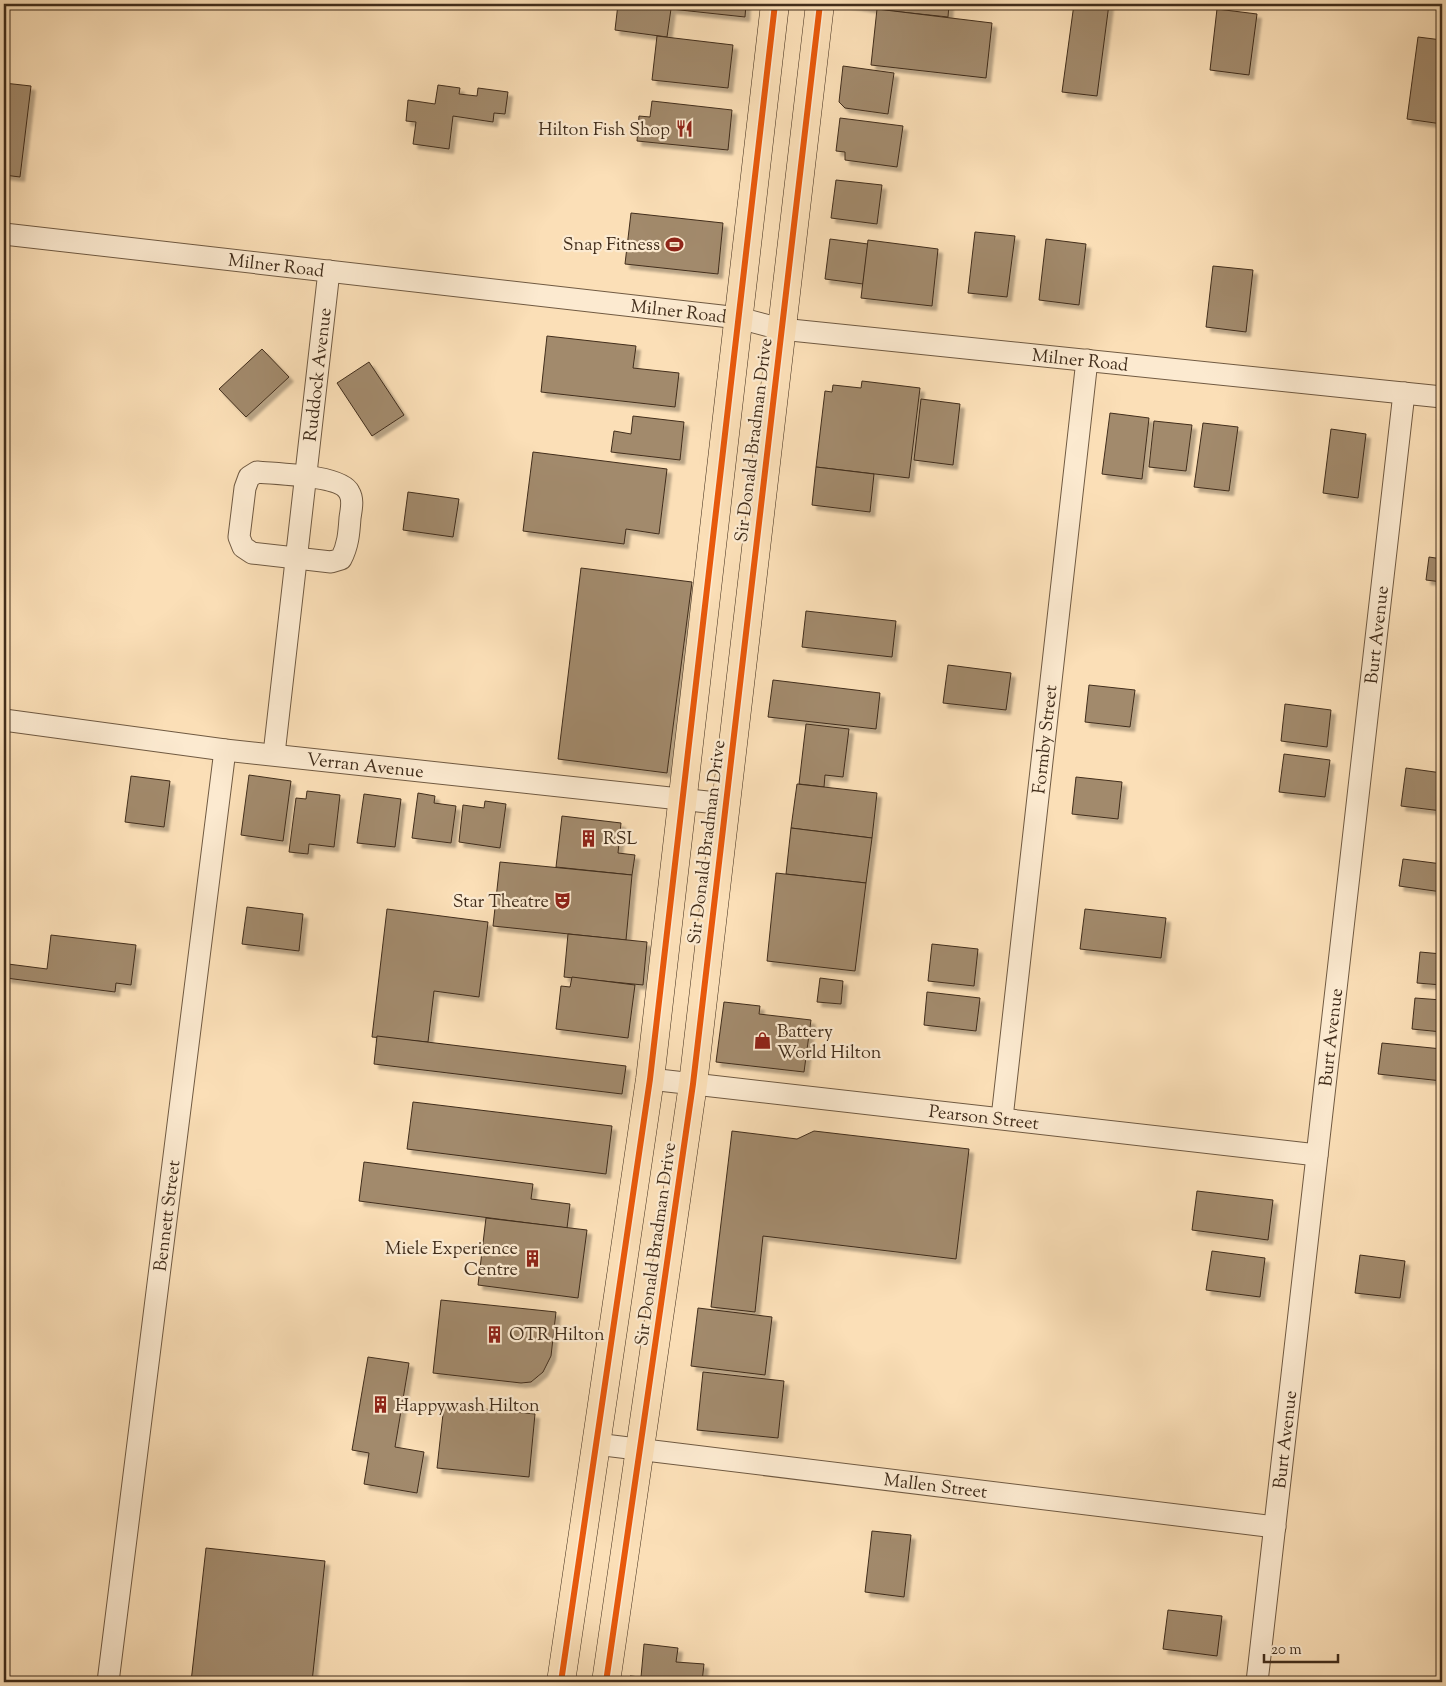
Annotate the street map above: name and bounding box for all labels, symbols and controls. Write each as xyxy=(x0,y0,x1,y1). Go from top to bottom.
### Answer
place label: Hilton Fish Shop xyxy=(538,118,670,144)
restaurant icon: Hilton Fish Shop xyxy=(674,119,694,139)
place label: Snap Fitness xyxy=(563,233,660,259)
sports icon: Snap Fitness xyxy=(664,234,684,254)
street label: Milner Road xyxy=(227,249,325,286)
street label: Milner Road xyxy=(629,295,728,331)
street label: Ruddock Avenue xyxy=(299,306,340,443)
street label: Sir Donald Bradman Drive xyxy=(730,337,780,544)
street label: Milner Road xyxy=(1031,344,1129,380)
street label: Burt Avenue xyxy=(1360,585,1397,685)
street label: Formby Street xyxy=(1027,684,1065,796)
street label: Sir Donald Bradman Drive xyxy=(683,739,733,946)
street label: Verran Avenue xyxy=(305,748,425,786)
place label: RSL xyxy=(603,827,637,853)
building icon: RSL xyxy=(579,828,599,848)
place label: Star Theatre xyxy=(453,890,549,916)
theatre icon: Star Theatre xyxy=(553,891,573,911)
street label: Burt Avenue xyxy=(1314,987,1351,1088)
place label: Battery World Hilton xyxy=(777,1020,882,1067)
shop icon: Battery World Hilton xyxy=(753,1031,773,1051)
street label: Pearson Street xyxy=(927,1100,1040,1138)
street label: Sir Donald Bradman Drive xyxy=(630,1141,684,1348)
street label: Bennett Street xyxy=(149,1159,188,1273)
place label: Miele Experience Centre xyxy=(385,1237,518,1284)
building icon: Miele Experience Centre xyxy=(522,1248,542,1268)
place label: OTR Hilton xyxy=(509,1323,605,1349)
building icon: OTR Hilton xyxy=(485,1324,505,1344)
street label: Burt Avenue xyxy=(1268,1389,1305,1490)
place label: Happywash Hilton xyxy=(395,1394,540,1420)
building icon: Happywash Hilton xyxy=(371,1395,391,1415)
street label: Mallen Street xyxy=(882,1468,988,1507)
scale bar xyxy=(1264,1631,1337,1663)
text: 20 m xyxy=(1271,1640,1302,1661)

